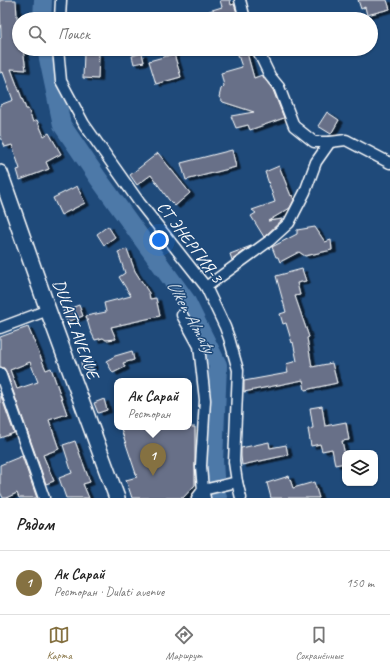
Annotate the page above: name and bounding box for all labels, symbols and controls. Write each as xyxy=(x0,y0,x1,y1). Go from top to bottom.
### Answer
search box xyxy=(12,12,378,56)
icon: search xyxy=(26,23,48,45)
text: Поиск xyxy=(58,25,90,44)
street label: СТ ЭНЕРГИЯ-3 xyxy=(153,197,228,288)
your location xyxy=(149,230,169,250)
water label: Ulken Almaty xyxy=(162,276,221,359)
street label: DULATI AVENUE xyxy=(48,277,104,383)
popup xyxy=(114,378,192,430)
text: Ак Сарай xyxy=(128,387,178,406)
text: Ресторан xyxy=(128,406,170,422)
pin: 1 xyxy=(140,443,166,476)
map controls xyxy=(342,450,378,486)
button: layers xyxy=(342,450,378,486)
text: Рядом xyxy=(16,514,54,535)
text: Ак Сарай xyxy=(54,565,105,584)
text: 1 xyxy=(26,575,32,591)
text: 150 m xyxy=(346,575,374,591)
text: Ресторан · Dulati avenue xyxy=(54,584,164,600)
tab: Карта xyxy=(47,624,72,662)
tab: Маршрут xyxy=(166,624,202,662)
tab: Сохранённые xyxy=(295,624,343,662)

